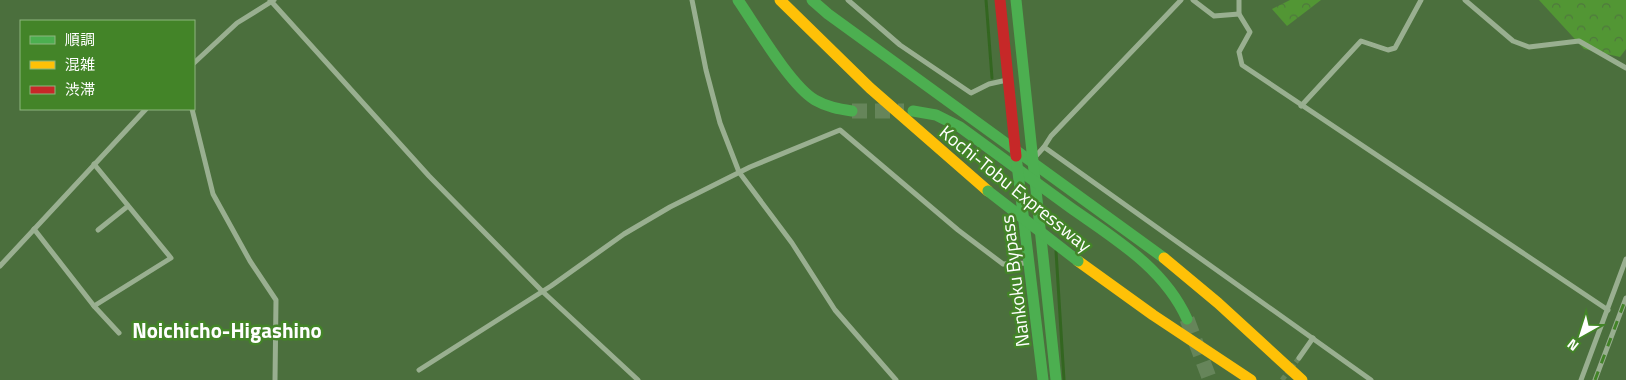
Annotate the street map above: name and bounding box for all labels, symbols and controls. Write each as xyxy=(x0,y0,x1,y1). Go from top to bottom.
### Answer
legend xyxy=(20,20,195,110)
text: 順調 xyxy=(65,28,95,51)
text: 混雑 xyxy=(65,53,95,76)
text: 渋滞 xyxy=(65,78,95,101)
street label: Kochi-Tobu Expressway xyxy=(934,117,1098,259)
street label: Nankoku Bypass xyxy=(991,213,1036,349)
north arrow xyxy=(1556,310,1606,360)
district label: Noichicho-Higashino xyxy=(132,314,322,346)
text: N xyxy=(1562,334,1583,357)

